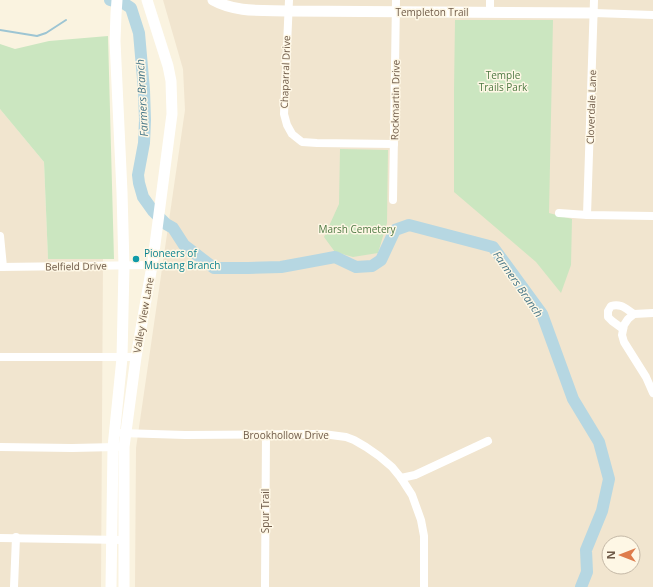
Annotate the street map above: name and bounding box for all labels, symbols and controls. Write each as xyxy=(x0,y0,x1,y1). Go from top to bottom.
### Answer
street label: Templeton Trail xyxy=(395,5,469,19)
street label: Chaparral Drive xyxy=(277,35,293,109)
water label: Farmers Branch xyxy=(132,59,151,137)
street label: Rockmartin Drive xyxy=(387,59,403,140)
park label: Temple Trails Park xyxy=(479,68,528,94)
street label: Cloverdale Lane xyxy=(583,69,599,144)
park label: Marsh Cemetery xyxy=(318,222,397,236)
place label: Pioneers of Mustang Branch xyxy=(144,246,220,272)
water label: Farmers Branch xyxy=(490,248,547,320)
marker: Pioneers of Mustang Branch xyxy=(131,254,141,264)
street label: Belfield Drive xyxy=(45,258,107,274)
street label: Valley View Lane xyxy=(129,276,157,354)
street label: Brookhollow Drive xyxy=(243,428,329,442)
street label: Spur Trail xyxy=(258,489,272,533)
north arrow xyxy=(601,535,641,575)
text: N xyxy=(603,551,618,559)

